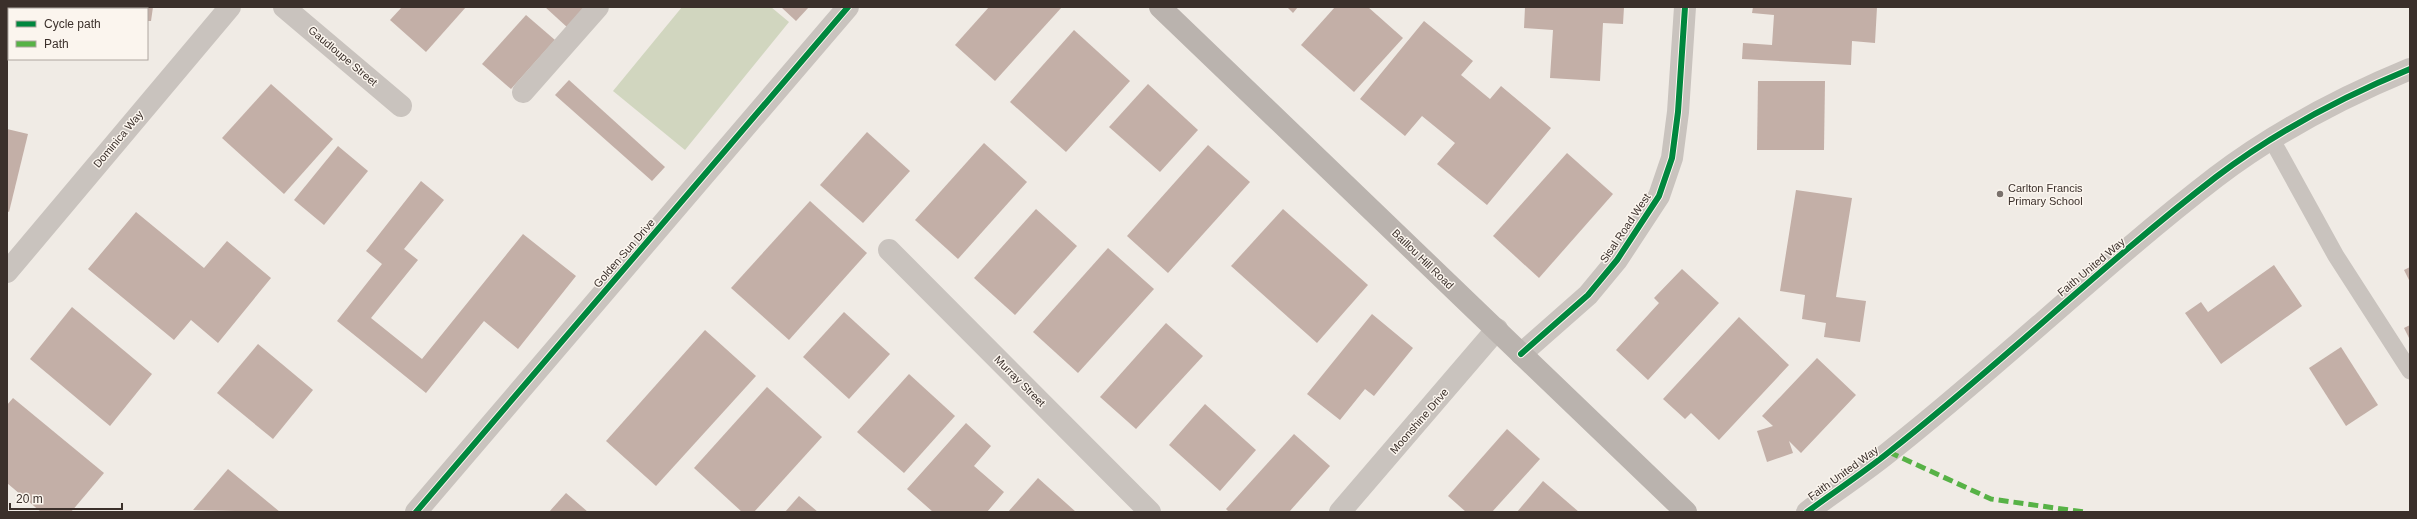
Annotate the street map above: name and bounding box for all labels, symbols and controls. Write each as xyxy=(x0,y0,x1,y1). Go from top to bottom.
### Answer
legend xyxy=(8,8,148,60)
text: Cycle path xyxy=(44,17,101,31)
street label: Gaudloupe Street xyxy=(306,24,380,88)
text: Path xyxy=(44,37,69,51)
street label: Dominica Way xyxy=(91,108,146,170)
place label: Carlton Francis Primary School xyxy=(2008,182,2083,207)
marker: Carlton Francis Primary School xyxy=(1995,189,2005,199)
street label: Sisal Road West xyxy=(1597,191,1653,265)
street label: Golden Sun Drive xyxy=(591,216,657,290)
street label: Baillou Hill Road xyxy=(1390,227,1456,291)
street label: Faith United Way xyxy=(2055,235,2127,299)
street label: Murray Street xyxy=(992,353,1048,409)
street label: Moonshine Drive xyxy=(1387,386,1451,456)
street label: Faith United Way xyxy=(1806,443,1881,503)
scale bar xyxy=(10,485,122,511)
text: 20 m xyxy=(16,492,43,506)

